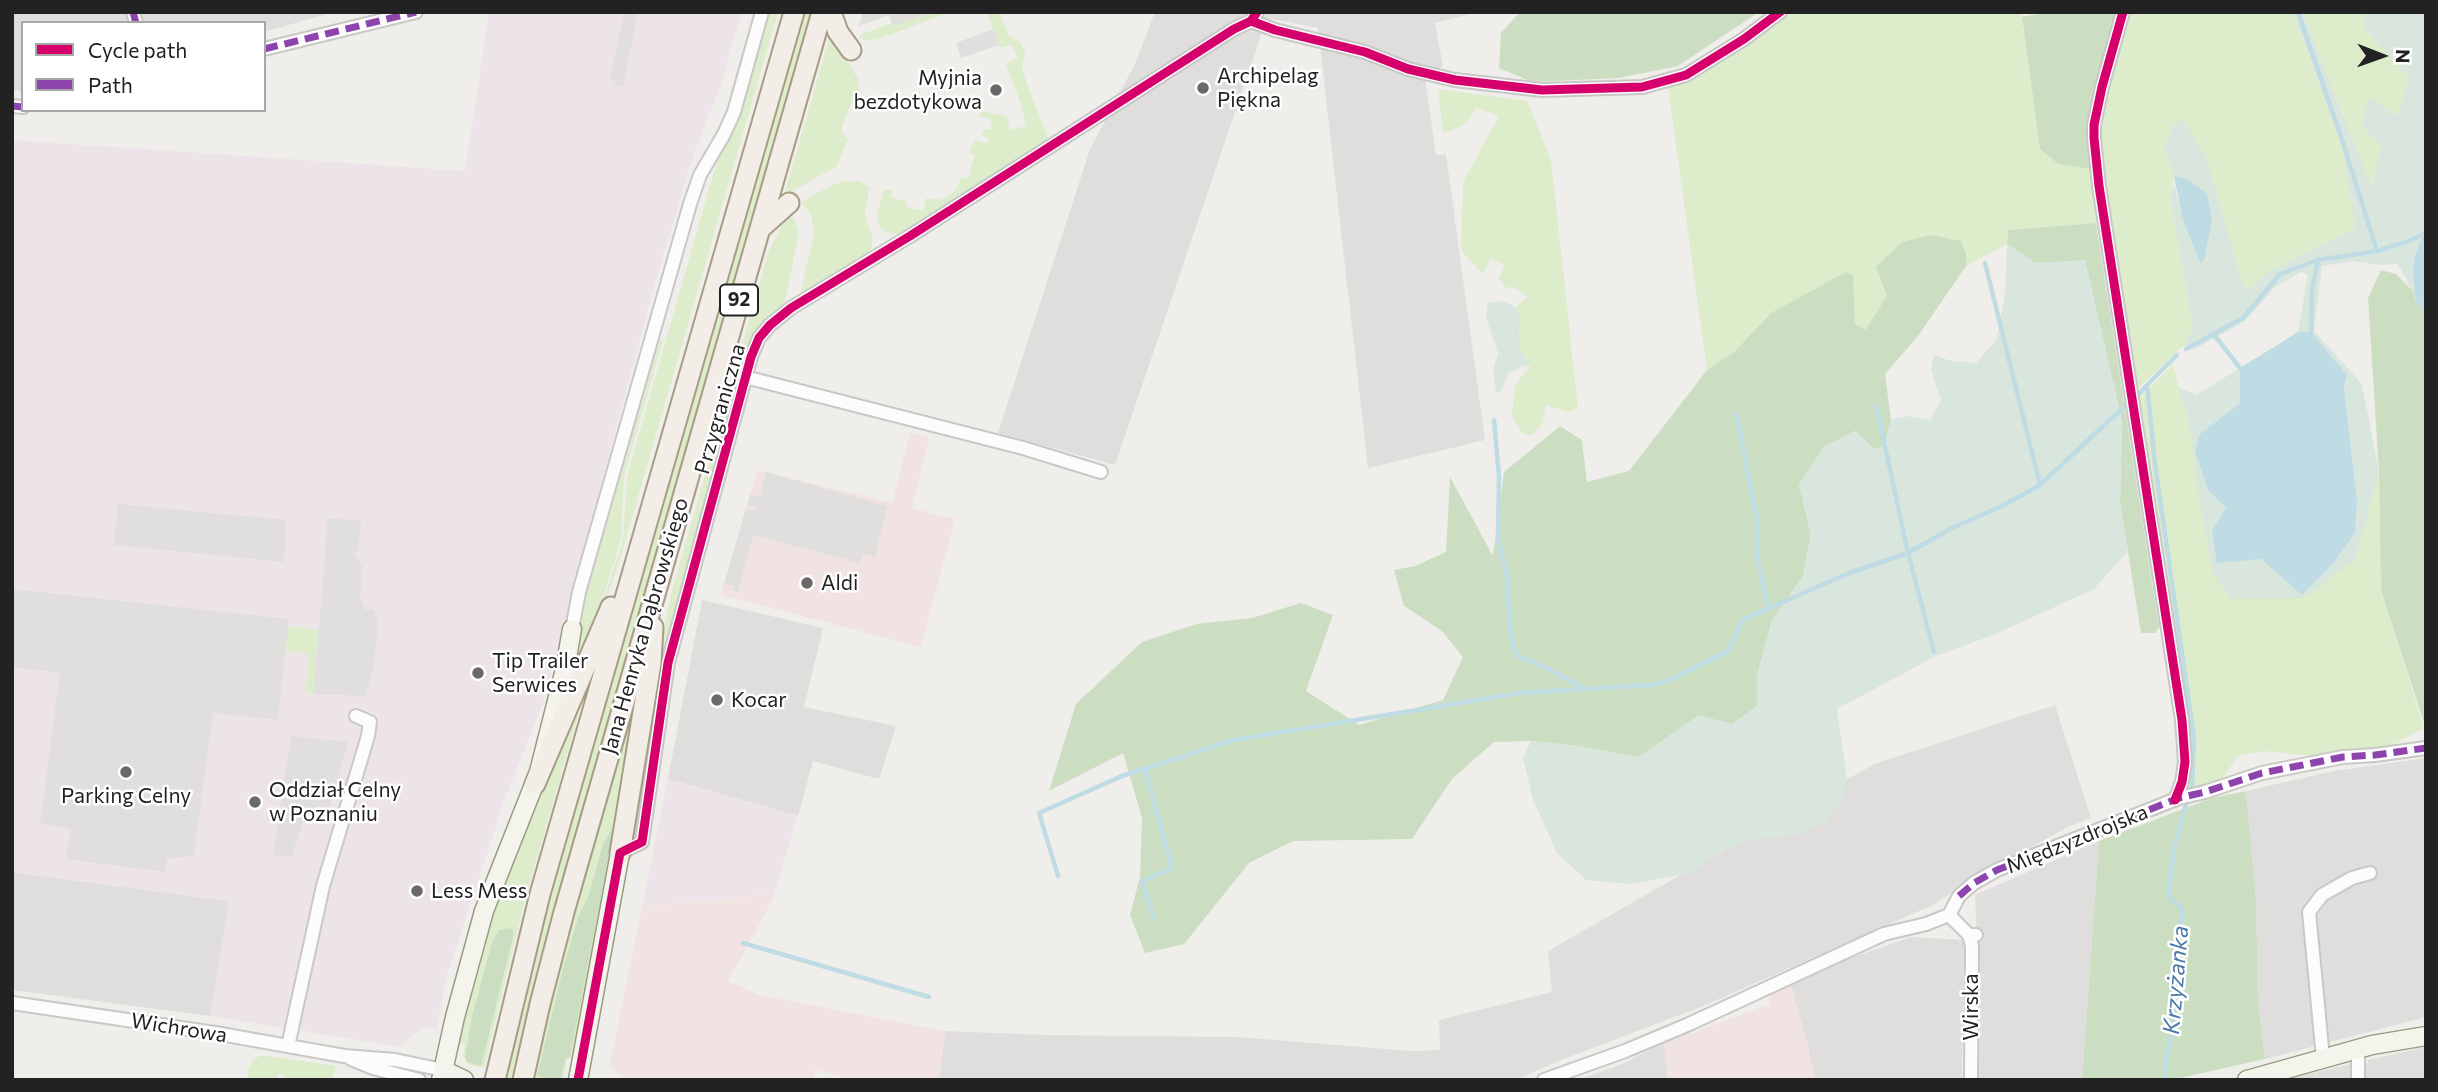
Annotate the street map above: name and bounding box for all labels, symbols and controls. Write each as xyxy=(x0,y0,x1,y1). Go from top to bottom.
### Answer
legend xyxy=(21,21,266,112)
north arrow xyxy=(2347,21,2417,91)
text: Cycle path xyxy=(88,37,187,62)
text: N xyxy=(2392,49,2415,64)
place label: Archipelag Piękna xyxy=(1217,63,1319,113)
place label: Myjnia bezdotykowa xyxy=(853,65,982,115)
text: Path xyxy=(88,72,133,97)
marker: Archipelag Piękna xyxy=(1195,80,1211,96)
marker: Myjnia bezdotykowa xyxy=(988,82,1004,98)
road number: 92 xyxy=(720,284,758,316)
street label: Przygraniczna xyxy=(689,341,751,477)
street label: Jana Henryka Dąbrowskiego xyxy=(596,495,694,757)
place label: Aldi xyxy=(821,570,858,596)
marker: Aldi xyxy=(799,575,815,591)
place label: Tip Trailer Serwices xyxy=(492,648,588,698)
marker: Tip Trailer Serwices xyxy=(470,665,486,681)
place label: Kocar xyxy=(731,687,787,713)
marker: Kocar xyxy=(709,692,725,708)
marker: Parking Celny xyxy=(118,764,134,780)
place label: Oddział Celny w Poznaniu xyxy=(269,777,401,827)
place label: Parking Celny xyxy=(61,783,191,809)
marker: Oddział Celny w Poznaniu xyxy=(247,794,263,810)
street label: Międzyzdrojska xyxy=(2003,799,2151,879)
place label: Less Mess xyxy=(431,878,527,904)
marker: Less Mess xyxy=(409,883,425,899)
water label: Krzyżanka xyxy=(2158,924,2194,1036)
street label: Wirska xyxy=(1958,974,1984,1040)
street label: Wichrowa xyxy=(129,1008,229,1048)

